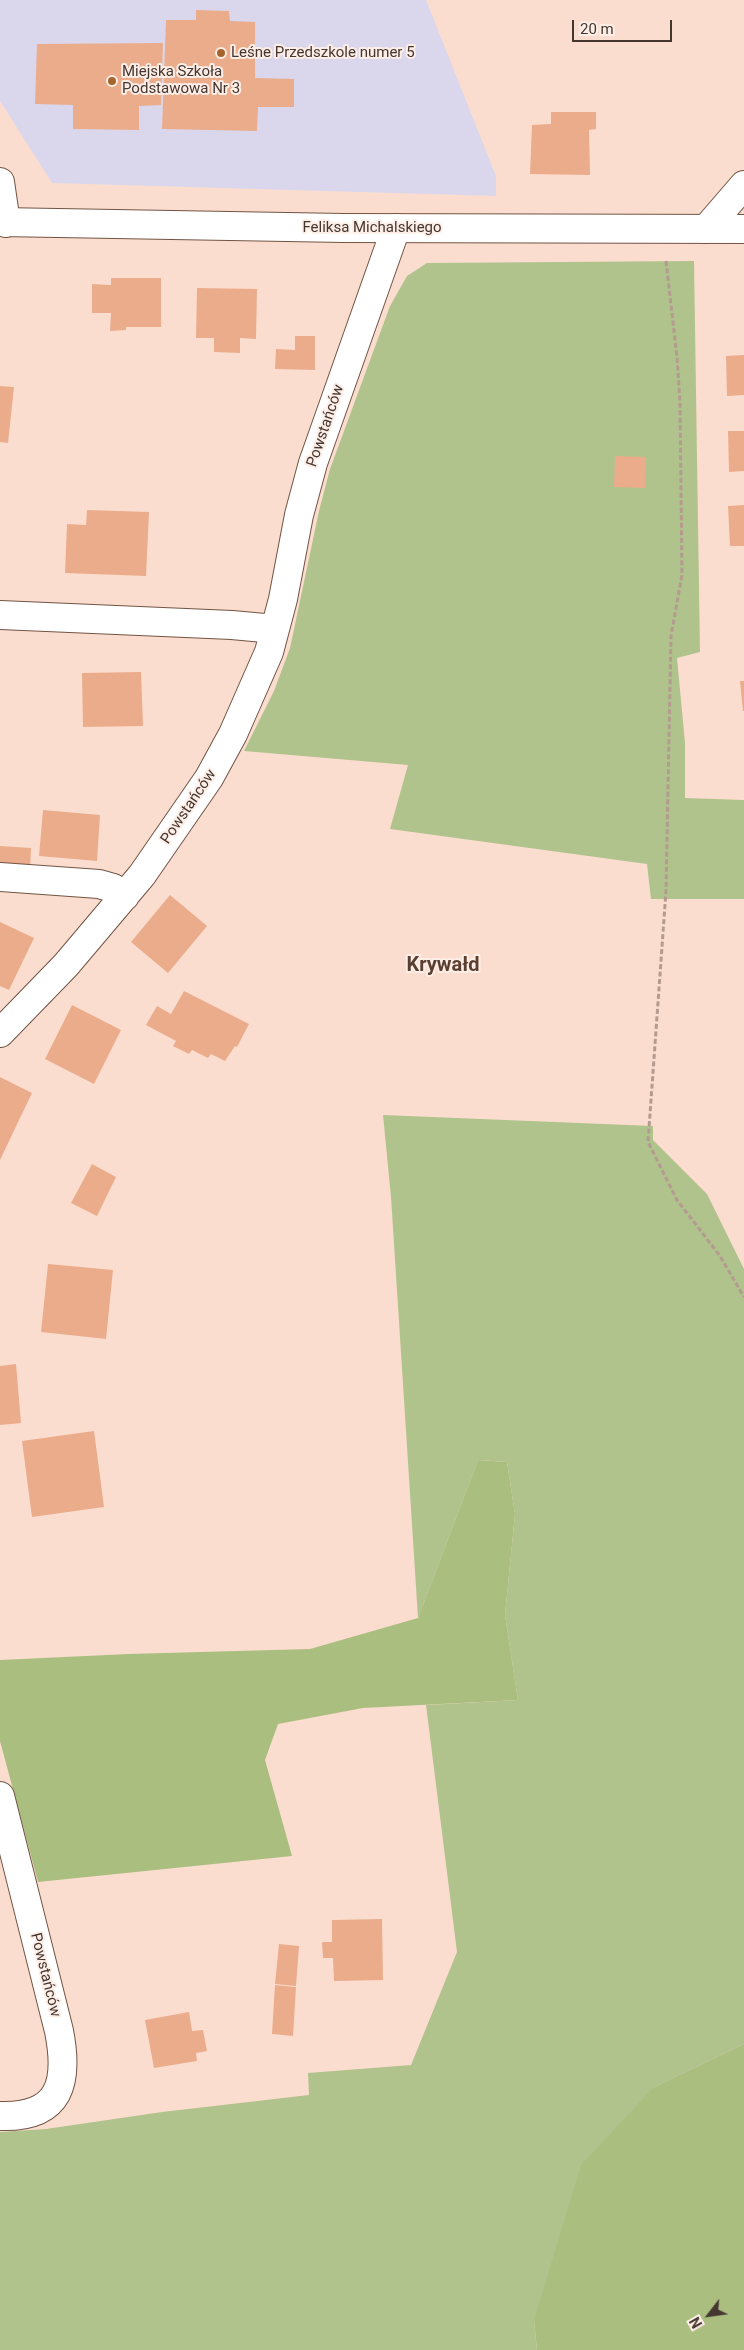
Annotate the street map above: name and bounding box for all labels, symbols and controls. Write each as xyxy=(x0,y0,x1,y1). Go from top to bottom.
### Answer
scale bar xyxy=(574,10,674,42)
text: 20 m xyxy=(580,20,614,38)
place label: Leśne Przedszkole numer 5 xyxy=(231,44,415,62)
marker: Leśne Przedszkole numer 5 xyxy=(215,47,227,59)
place label: Miejska Szkoła Podstawowa Nr 3 xyxy=(122,63,240,98)
marker: Miejska Szkoła Podstawowa Nr 3 xyxy=(106,75,118,87)
street label: Feliksa Michalskiego xyxy=(302,219,442,237)
street label: Powstańców xyxy=(303,382,349,470)
street label: Powstańców xyxy=(158,766,220,848)
district label: Krywałd xyxy=(406,954,480,978)
street label: Powstańców xyxy=(26,1931,64,2019)
north arrow xyxy=(684,2290,734,2340)
text: N xyxy=(687,2314,705,2331)

